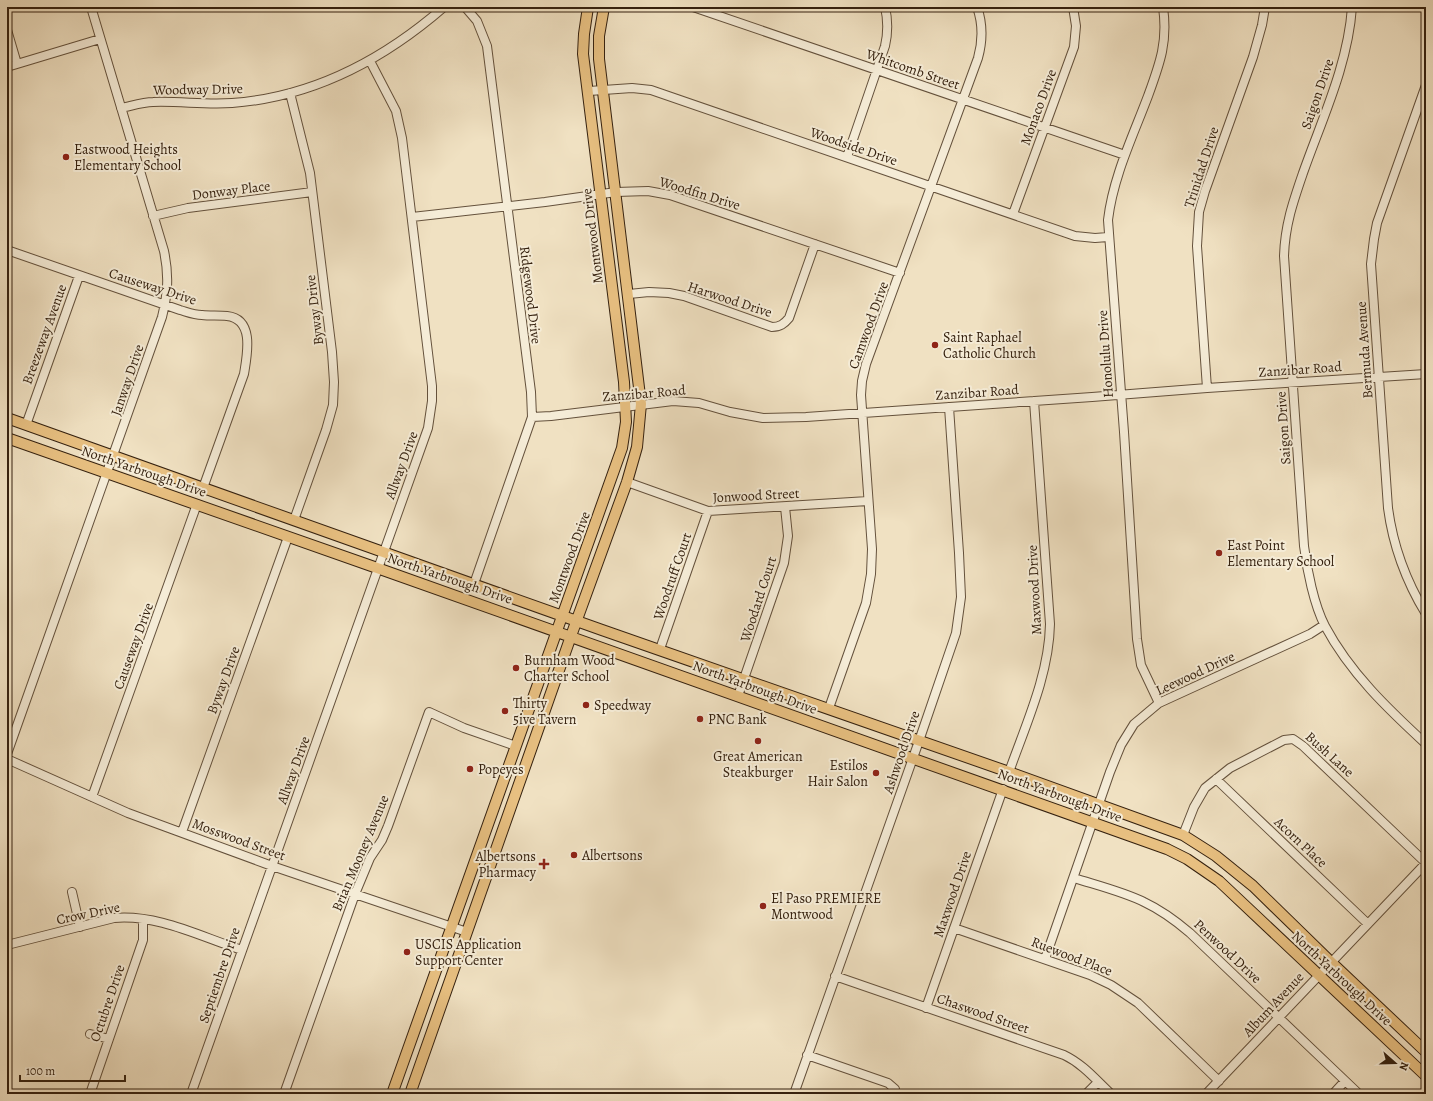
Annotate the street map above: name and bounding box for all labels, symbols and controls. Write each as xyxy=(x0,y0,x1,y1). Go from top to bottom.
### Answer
street label: Whitcomb Street xyxy=(863,44,962,94)
street label: Saigon Drive xyxy=(1297,56,1338,132)
street label: Monaco Drive xyxy=(1016,66,1061,148)
street label: Woodway Drive xyxy=(152,79,243,100)
street label: Woodside Drive xyxy=(807,122,900,170)
street label: Trinidad Drive xyxy=(1179,124,1223,210)
place label: Eastwood Heights Elementary School xyxy=(74,140,182,175)
marker: Eastwood Heights Elementary School xyxy=(61,152,71,162)
street label: Woodfin Drive xyxy=(656,172,743,215)
street label: Donway Place xyxy=(191,176,271,205)
street label: Montwood Drive xyxy=(577,187,608,285)
street label: Ridgewood Drive xyxy=(515,245,546,345)
street label: Causeway Drive xyxy=(107,263,199,310)
street label: Byway Drive xyxy=(301,274,328,346)
street label: Harwood Drive xyxy=(685,277,774,322)
street label: Camwood Drive xyxy=(844,279,893,372)
street label: Breezeway Avenue xyxy=(18,281,71,387)
street label: Bermuda Avenue xyxy=(1352,301,1377,399)
street label: Honolulu Drive xyxy=(1093,309,1118,399)
place label: Saint Raphael Catholic Church xyxy=(943,328,1036,363)
marker: Saint Raphael Catholic Church xyxy=(930,340,940,350)
street label: Janway Drive xyxy=(106,342,149,418)
street label: Zanzibar Road xyxy=(1258,357,1343,382)
street label: Zanzibar Road xyxy=(602,380,687,407)
street label: Zanzibar Road xyxy=(935,380,1020,405)
street label: Saigon Drive xyxy=(1271,391,1296,465)
street label: Allway Drive xyxy=(380,429,423,503)
street label: North Yarbrough Drive xyxy=(79,441,209,502)
street label: Jonwood Street xyxy=(712,484,800,507)
street label: Montwood Drive xyxy=(544,509,595,606)
street label: Woodruff Court xyxy=(648,530,696,623)
place label: East Point Elementary School xyxy=(1227,536,1335,571)
street label: Maxwood Drive xyxy=(1023,544,1046,636)
street label: North Yarbrough Drive xyxy=(385,548,515,609)
marker: East Point Elementary School xyxy=(1214,548,1224,558)
street label: Woodard Court xyxy=(735,554,781,645)
street label: Causeway Drive xyxy=(109,600,158,692)
street label: Byway Drive xyxy=(202,644,245,717)
street label: Leewood Drive xyxy=(1153,647,1238,700)
place label: Burnham Wood Charter School xyxy=(524,651,615,686)
street label: North Yarbrough Drive xyxy=(690,656,820,719)
marker: Burnham Wood Charter School xyxy=(511,663,521,673)
place label: Thirty 5ive Tavern xyxy=(513,694,577,729)
place label: Speedway xyxy=(594,696,652,715)
marker: Speedway xyxy=(581,700,591,710)
marker: Thirty 5ive Tavern xyxy=(500,706,510,716)
street label: Ashwood Drive xyxy=(878,708,925,797)
place label: PNC Bank xyxy=(708,710,767,729)
marker: PNC Bank xyxy=(695,714,705,724)
street label: Bush Lane xyxy=(1301,727,1358,781)
street label: Allway Drive xyxy=(272,734,315,808)
marker: Great American Steakburger xyxy=(753,736,763,746)
place label: Great American Steakburger xyxy=(713,747,803,782)
place label: Estilos Hair Salon xyxy=(807,756,868,791)
place label: Popeyes xyxy=(478,760,524,779)
marker: Popeyes xyxy=(465,764,475,774)
street label: North Yarbrough Drive xyxy=(995,764,1125,827)
marker: Estilos Hair Salon xyxy=(871,768,881,778)
street label: Brian Mooney Avenue xyxy=(327,792,394,914)
street label: Acorn Place xyxy=(1269,812,1331,872)
street label: Mosswood Street xyxy=(189,814,289,865)
place label: Albertsons xyxy=(581,846,643,865)
place label: Albertsons Pharmacy xyxy=(474,847,537,882)
street label: Maxwood Drive xyxy=(929,848,976,940)
marker: Albertsons xyxy=(569,850,579,860)
marker: Albertsons Pharmacy xyxy=(539,859,549,869)
place label: El Paso PREMIERE Montwood xyxy=(771,889,881,924)
street label: Crow Drive xyxy=(55,897,122,929)
marker: El Paso PREMIERE Montwood xyxy=(758,901,768,911)
street label: Penwood Drive xyxy=(1190,915,1266,988)
street label: Septiembre Drive xyxy=(194,925,245,1026)
street label: North Yarbrough Drive xyxy=(1287,927,1396,1030)
street label: Ruewood Place xyxy=(1028,932,1115,981)
place label: USCIS Application Support Center xyxy=(415,935,522,970)
marker: USCIS Application Support Center xyxy=(402,947,412,957)
street label: Octubre Drive xyxy=(85,962,130,1044)
street label: Album Avenue xyxy=(1238,968,1308,1042)
street label: Chaswood Street xyxy=(934,989,1032,1038)
north arrow xyxy=(1375,1043,1415,1083)
scale bar xyxy=(20,1057,125,1083)
text: N xyxy=(1396,1060,1412,1073)
text: 100 m xyxy=(26,1063,55,1079)

